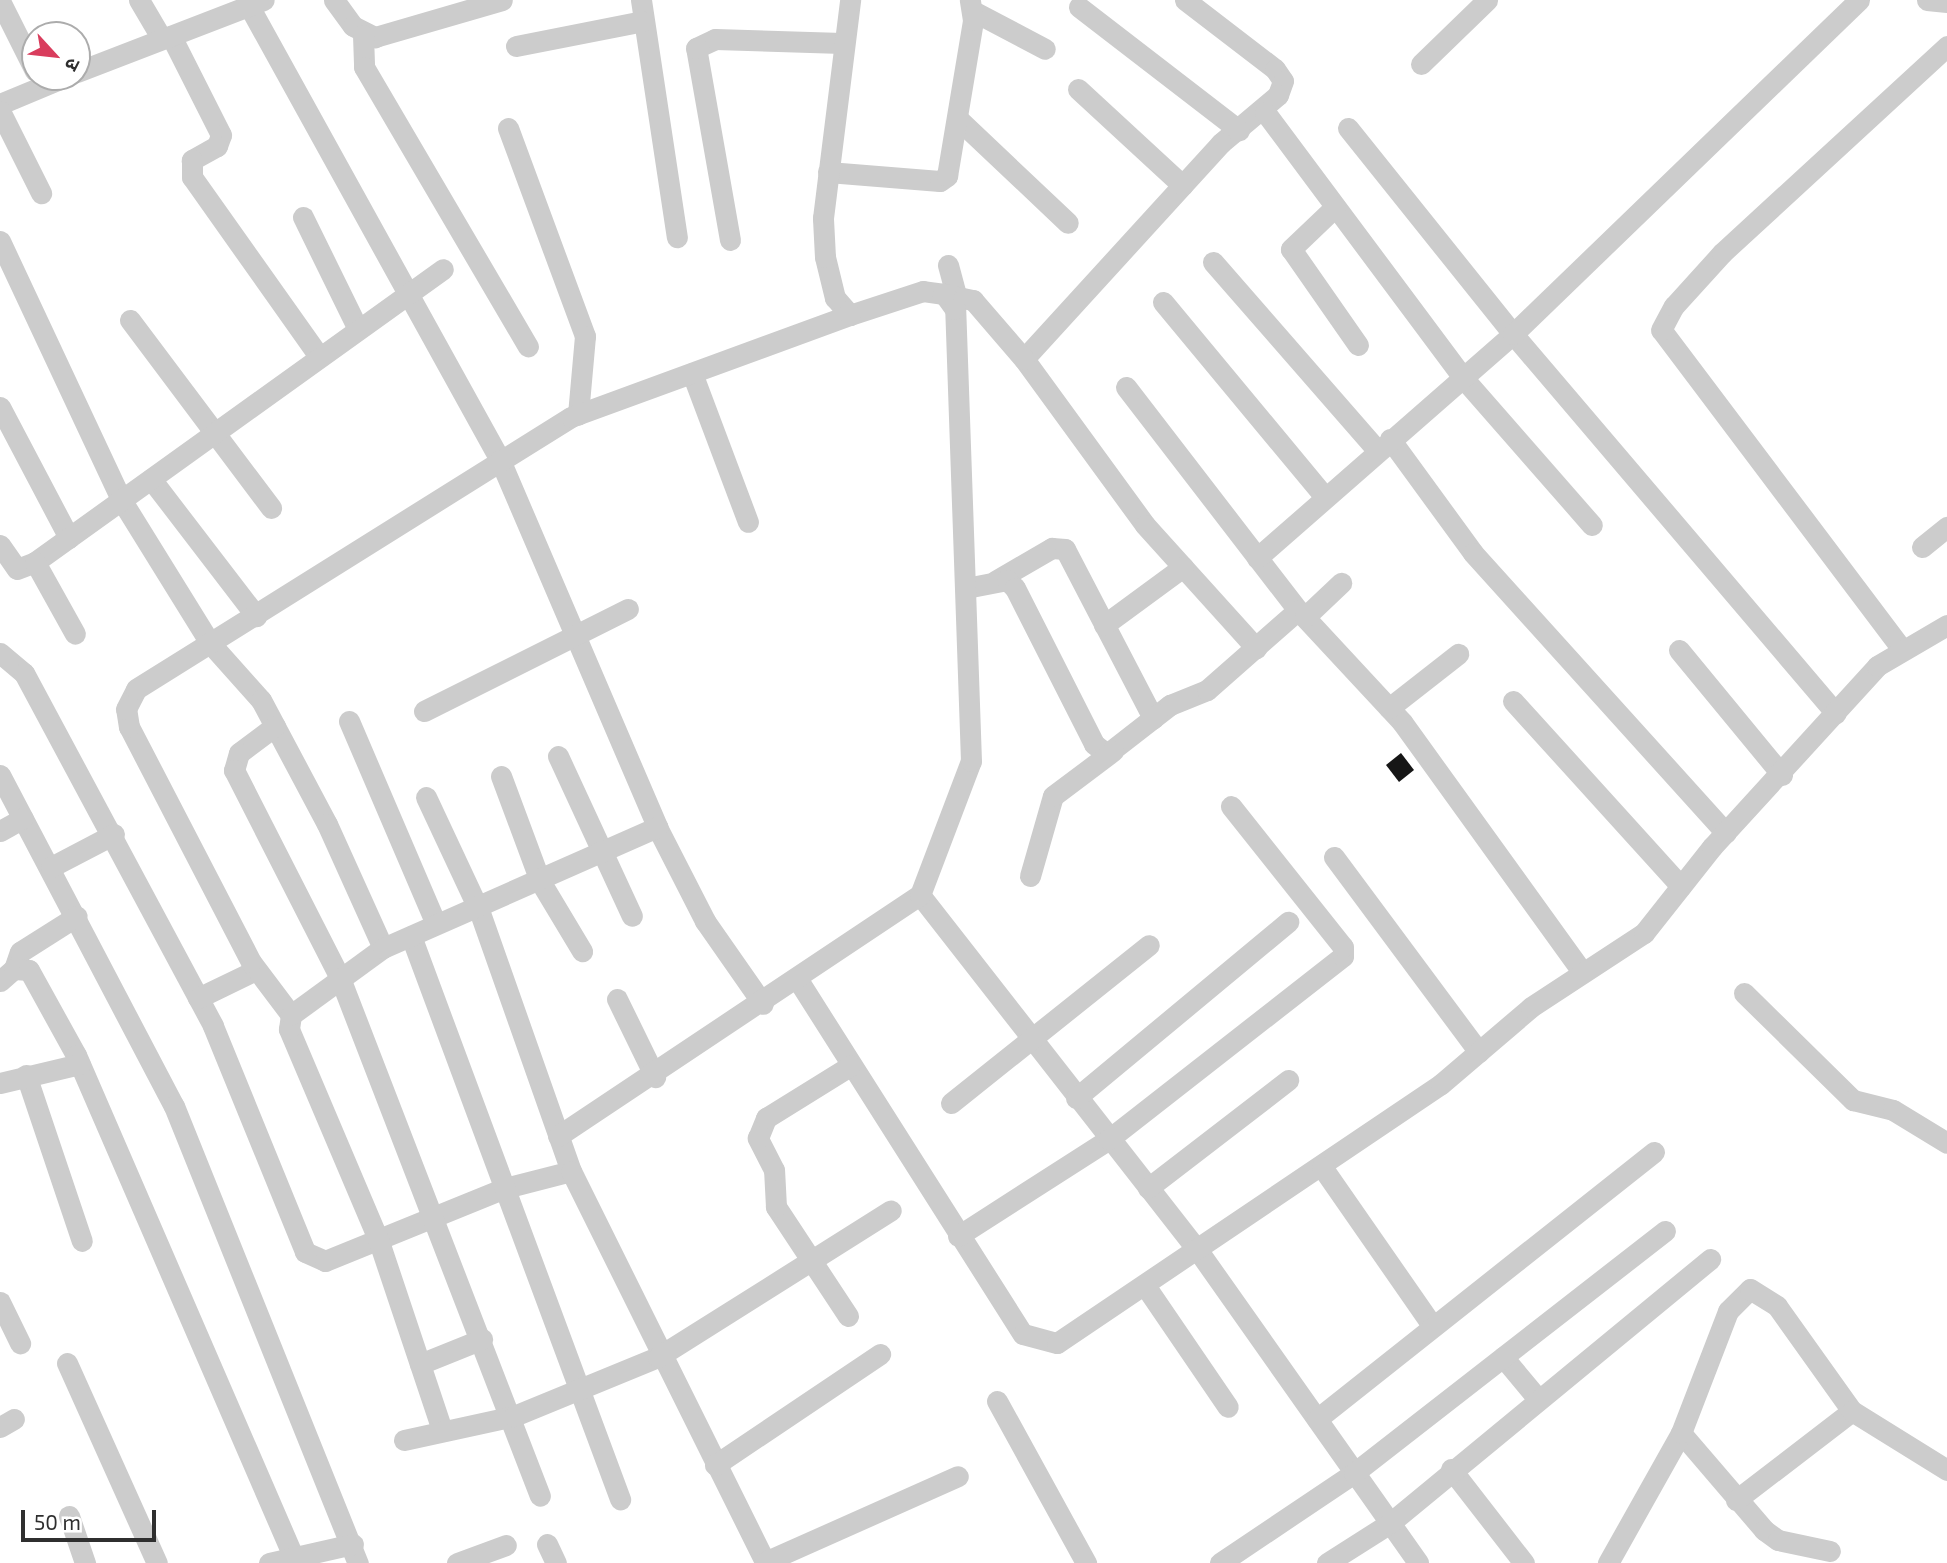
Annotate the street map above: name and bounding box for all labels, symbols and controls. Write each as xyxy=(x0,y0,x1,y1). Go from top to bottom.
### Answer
north arrow xyxy=(21,21,91,91)
text: उ xyxy=(61,55,86,75)
scale bar xyxy=(24,1496,159,1540)
text: 50 m xyxy=(34,1509,81,1534)

